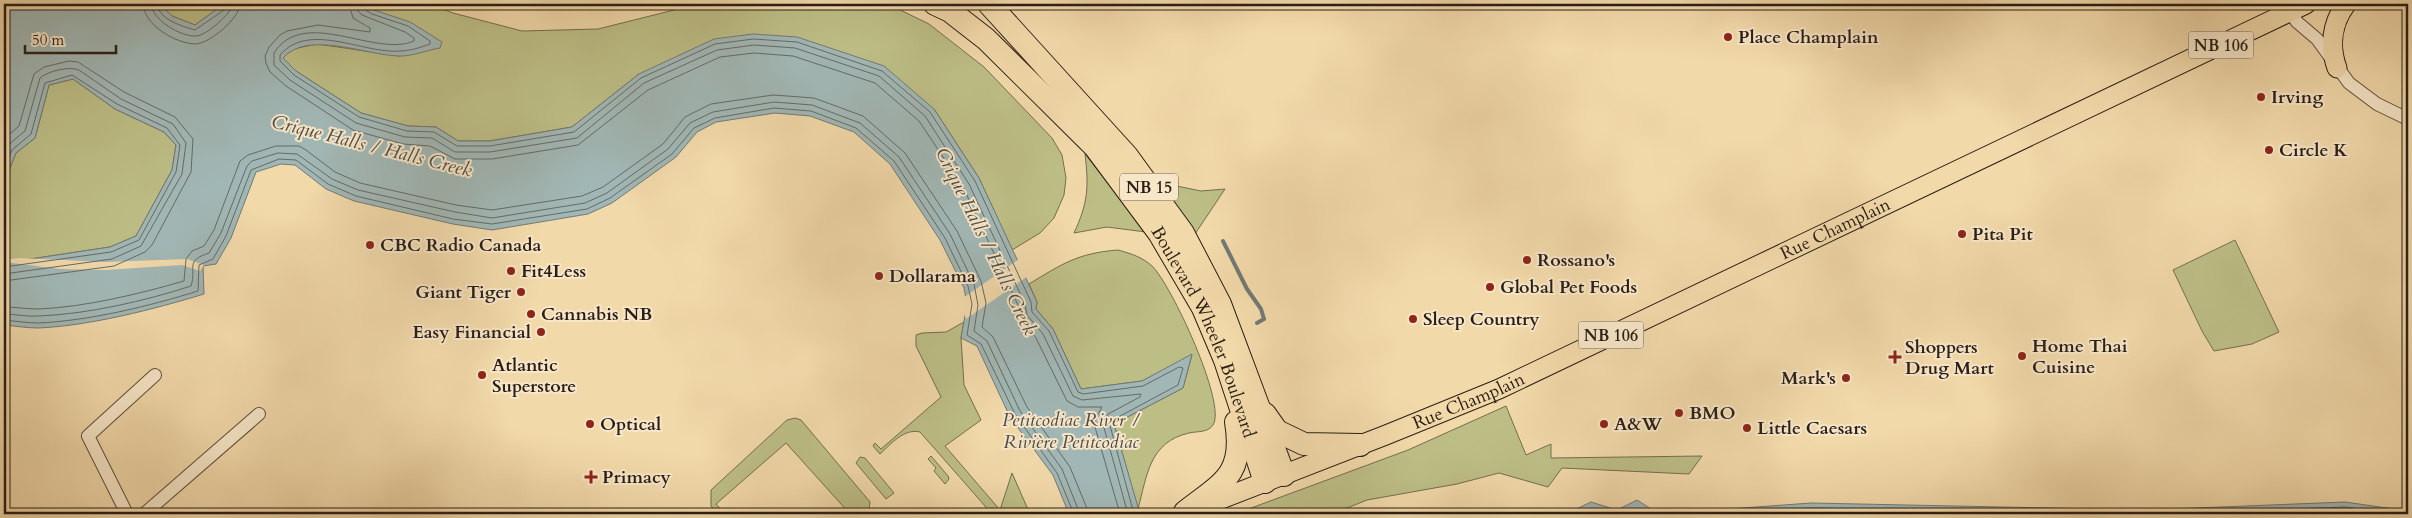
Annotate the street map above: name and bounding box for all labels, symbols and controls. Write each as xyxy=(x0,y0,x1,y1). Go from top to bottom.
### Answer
scale bar xyxy=(25,22,116,54)
place label: Place Champlain xyxy=(1738,25,1879,50)
text: 50 m xyxy=(32,30,64,50)
marker: Place Champlain xyxy=(1722,31,1734,43)
road number: NB 106 xyxy=(2188,32,2254,58)
place label: Irving xyxy=(2271,85,2323,110)
marker: Irving xyxy=(2255,91,2267,103)
water label: Crique Halls / Halls Creek xyxy=(269,108,475,184)
place label: Circle K xyxy=(2279,138,2348,163)
water label: Crique Halls / Halls Creek xyxy=(929,143,1043,340)
marker: Circle K xyxy=(2263,144,2275,156)
road number: NB 15 xyxy=(1120,173,1178,200)
street label: Rue Champlain xyxy=(1776,192,1895,266)
street label: Boulevard Wheeler Boulevard xyxy=(1145,222,1262,441)
place label: Pita Pit xyxy=(1972,222,2033,247)
marker: Pita Pit xyxy=(1956,228,1968,240)
place label: CBC Radio Canada xyxy=(380,233,541,258)
marker: CBC Radio Canada xyxy=(364,239,376,251)
place label: Rossano's xyxy=(1537,248,1615,273)
marker: Rossano's xyxy=(1521,254,1533,266)
place label: Fit4Less xyxy=(521,259,586,284)
place label: Dollarama xyxy=(889,264,976,289)
marker: Fit4Less xyxy=(505,265,517,277)
marker: Dollarama xyxy=(873,270,885,282)
place label: Global Pet Foods xyxy=(1500,275,1637,300)
place label: Giant Tiger xyxy=(415,280,512,305)
marker: Global Pet Foods xyxy=(1484,281,1496,293)
marker: Giant Tiger xyxy=(515,286,527,298)
place label: Cannabis NB xyxy=(541,302,652,327)
place label: Sleep Country xyxy=(1423,307,1540,332)
marker: Cannabis NB xyxy=(525,308,537,320)
marker: Sleep Country xyxy=(1407,313,1419,325)
place label: Easy Financial xyxy=(412,320,531,345)
road number: NB 106 xyxy=(1578,322,1644,348)
marker: Easy Financial xyxy=(535,326,547,338)
place label: Home Thai Cuisine xyxy=(2032,334,2128,380)
place label: Shoppers Drug Mart xyxy=(1905,335,1994,381)
marker: Home Thai Cuisine xyxy=(2016,350,2028,362)
marker: Shoppers Drug Mart xyxy=(1889,351,1901,363)
place label: Atlantic Superstore xyxy=(492,353,576,399)
street label: Rue Champlain xyxy=(1409,366,1530,436)
place label: Mark's xyxy=(1781,366,1836,391)
marker: Atlantic Superstore xyxy=(476,369,488,381)
marker: Mark's xyxy=(1840,372,1852,384)
place label: BMO xyxy=(1689,401,1736,426)
water label: Petitcodiac River / Rivière Petitcodiac xyxy=(1002,407,1141,455)
marker: BMO xyxy=(1673,407,1685,419)
place label: Optical xyxy=(600,412,661,437)
place label: A&W xyxy=(1614,412,1663,437)
place label: Little Caesars xyxy=(1757,416,1867,441)
marker: Optical xyxy=(584,418,596,430)
marker: A&W xyxy=(1598,418,1610,430)
marker: Little Caesars xyxy=(1741,422,1753,434)
place label: Primacy xyxy=(602,465,672,490)
marker: Primacy xyxy=(584,470,598,484)

